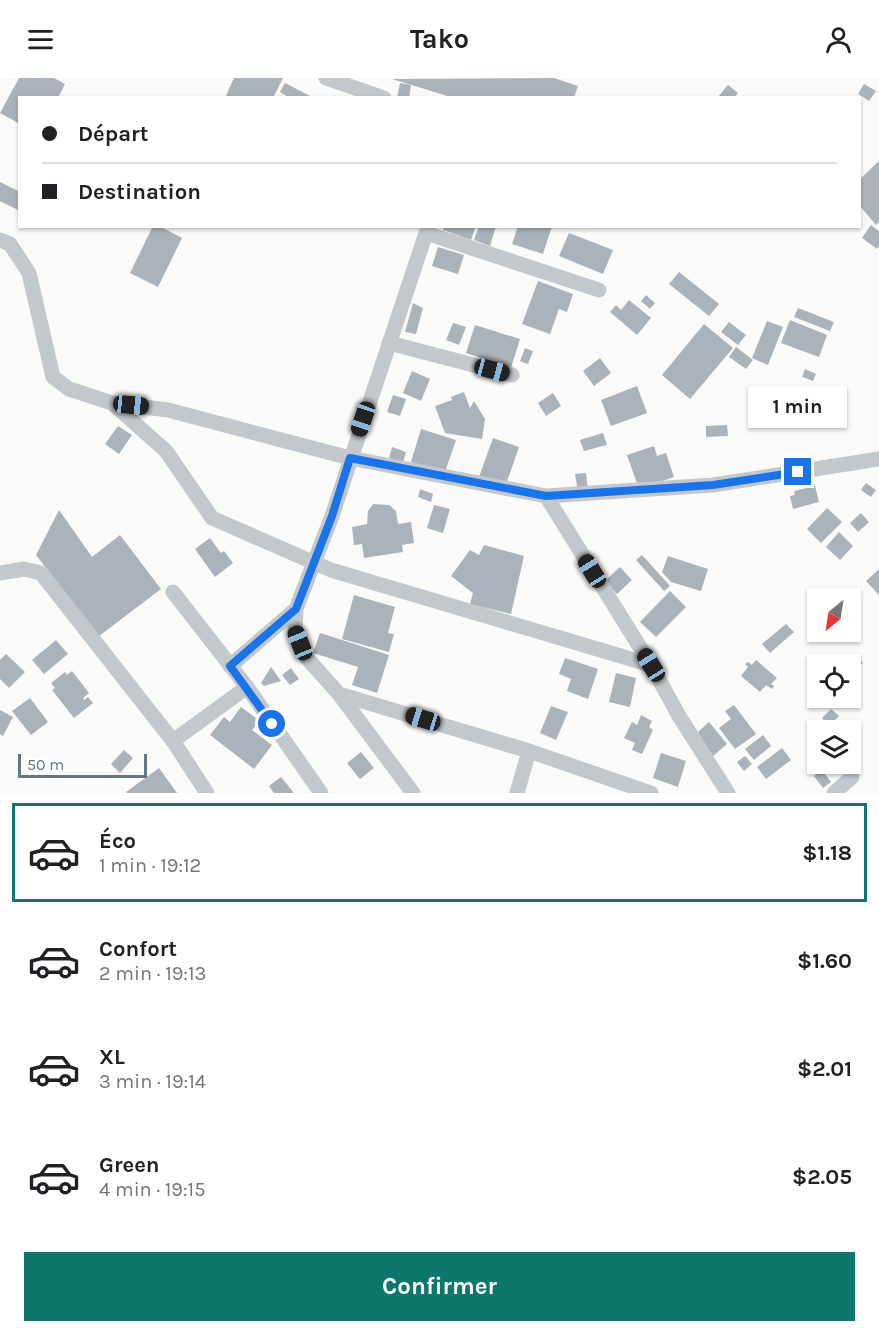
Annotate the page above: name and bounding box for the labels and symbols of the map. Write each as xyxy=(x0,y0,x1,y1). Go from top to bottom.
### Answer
car xyxy=(472,357,512,383)
callout: 1 min xyxy=(748,385,848,427)
car xyxy=(112,394,150,416)
car xyxy=(349,399,377,439)
route end xyxy=(784,458,811,485)
car xyxy=(575,551,609,591)
north arrow xyxy=(807,588,861,642)
car xyxy=(285,623,315,663)
car xyxy=(634,645,668,685)
car xyxy=(403,705,443,733)
route start xyxy=(258,710,285,737)
scale bar xyxy=(18,751,147,778)

